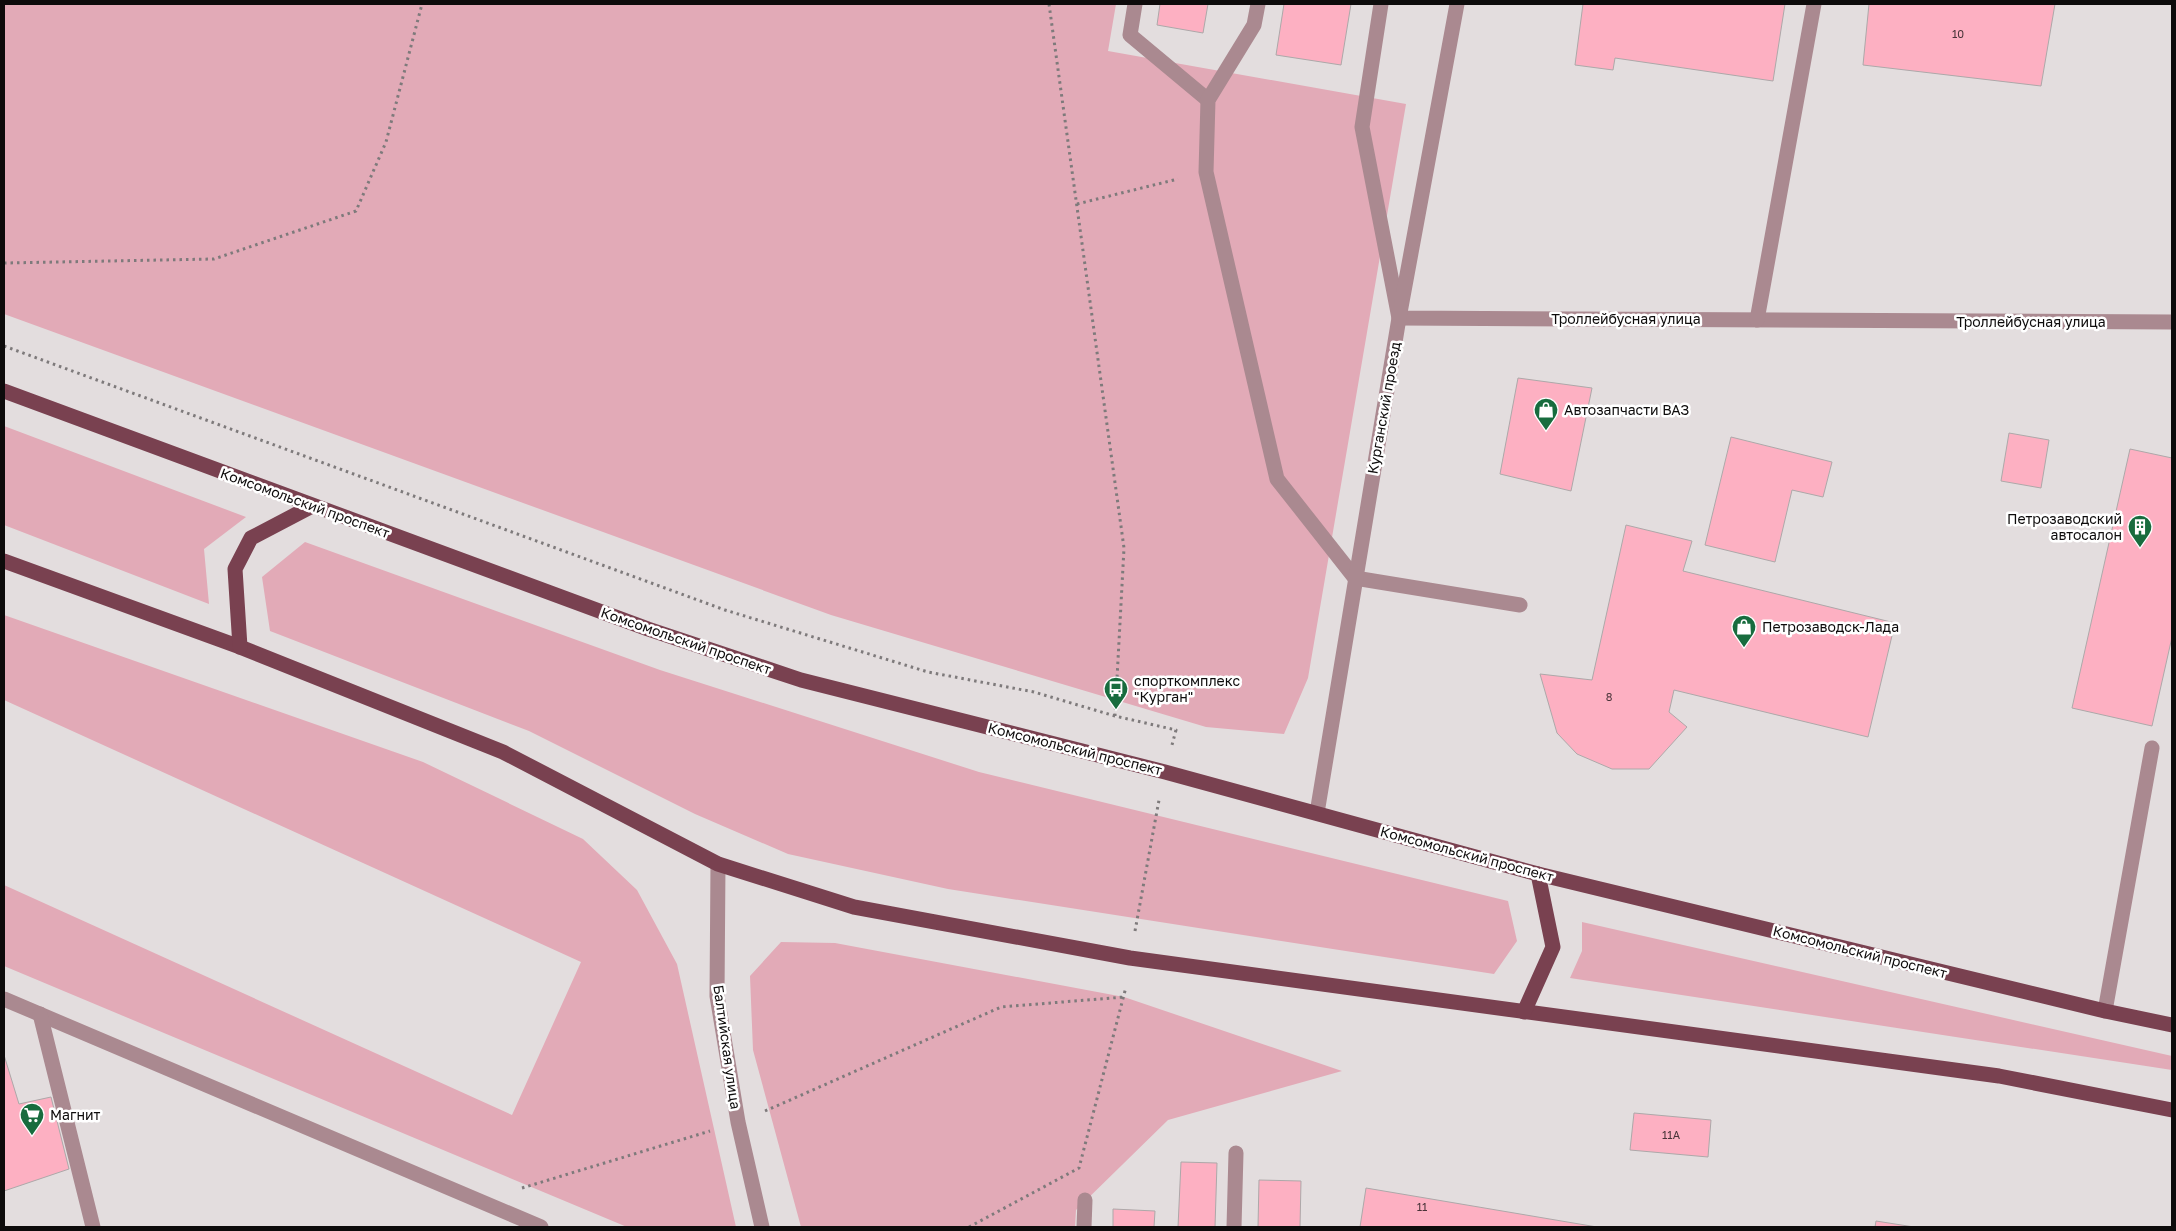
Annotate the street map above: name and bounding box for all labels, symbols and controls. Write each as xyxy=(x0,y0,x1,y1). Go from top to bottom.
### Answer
house number: 10 xyxy=(1952,27,1964,40)
street label: Троллейбусная улица xyxy=(1551,310,1701,327)
street label: Троллейбусная улица xyxy=(1956,313,2106,330)
street label: Курганский проезд xyxy=(1364,340,1404,475)
shop icon: Автозапчасти ВАЗ xyxy=(1533,397,1559,431)
place label: Автозапчасти ВАЗ xyxy=(1564,401,1689,418)
street label: Комсомольский проспект xyxy=(218,464,392,541)
place label: Петрозаводский автосалон xyxy=(2007,510,2122,543)
building icon: Петрозаводский автосалон xyxy=(2127,514,2153,548)
street label: Комсомольский проспект xyxy=(599,603,774,678)
shop icon: Петрозаводск-Лада xyxy=(1731,614,1757,648)
place label: Петрозаводск-Лада xyxy=(1762,618,1899,635)
place label: спорткомплекс "Курган" xyxy=(1134,672,1240,705)
bus stop icon: спорткомплекс "Курган" xyxy=(1103,676,1129,710)
house number: 8 xyxy=(1606,690,1613,703)
street label: Комсомольский проспект xyxy=(986,719,1164,778)
street label: Комсомольский проспект xyxy=(1379,822,1556,885)
street label: Комсомольский проспект xyxy=(1771,922,1949,981)
street label: Балтийская улица xyxy=(710,984,745,1110)
supermarket icon: Магнит xyxy=(19,1102,45,1136)
place label: Магнит xyxy=(50,1106,100,1123)
house number: 11А xyxy=(1662,1128,1681,1141)
house number: 11 xyxy=(1417,1200,1427,1213)

